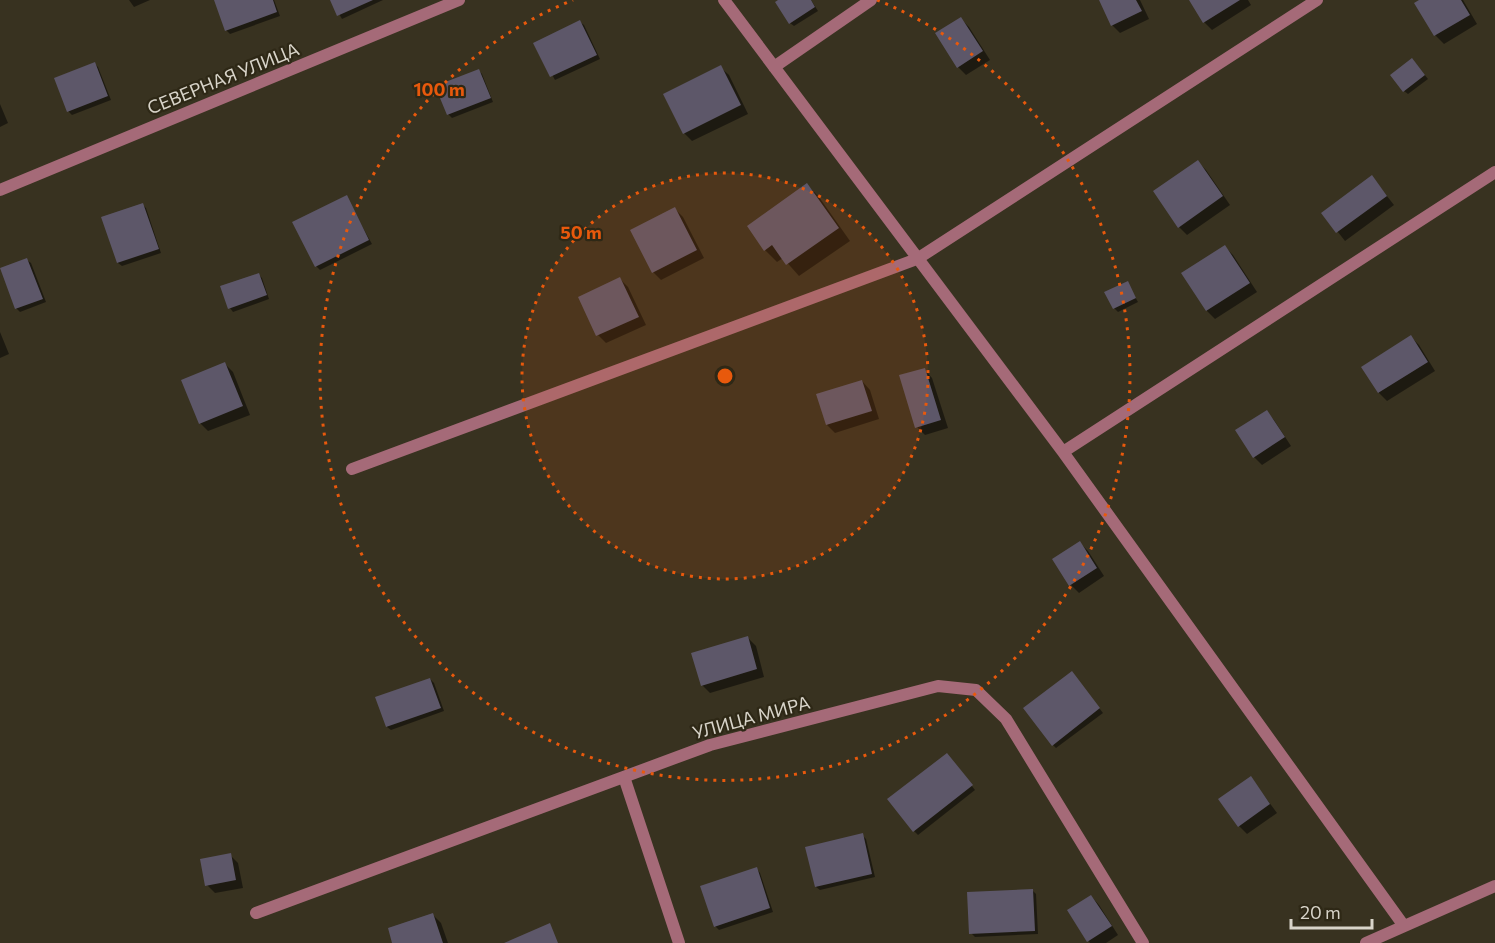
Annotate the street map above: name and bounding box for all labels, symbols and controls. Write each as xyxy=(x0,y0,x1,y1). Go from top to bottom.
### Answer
street label: СЕВЕРНАЯ УЛИЦА xyxy=(144,37,302,119)
text: 100 m xyxy=(413,78,465,100)
text: 50 m xyxy=(560,221,602,243)
centre of rings xyxy=(715,366,735,386)
street label: УЛИЦА МИРА xyxy=(690,691,812,743)
scale bar xyxy=(1291,892,1372,930)
text: 20 m xyxy=(1300,901,1341,923)

